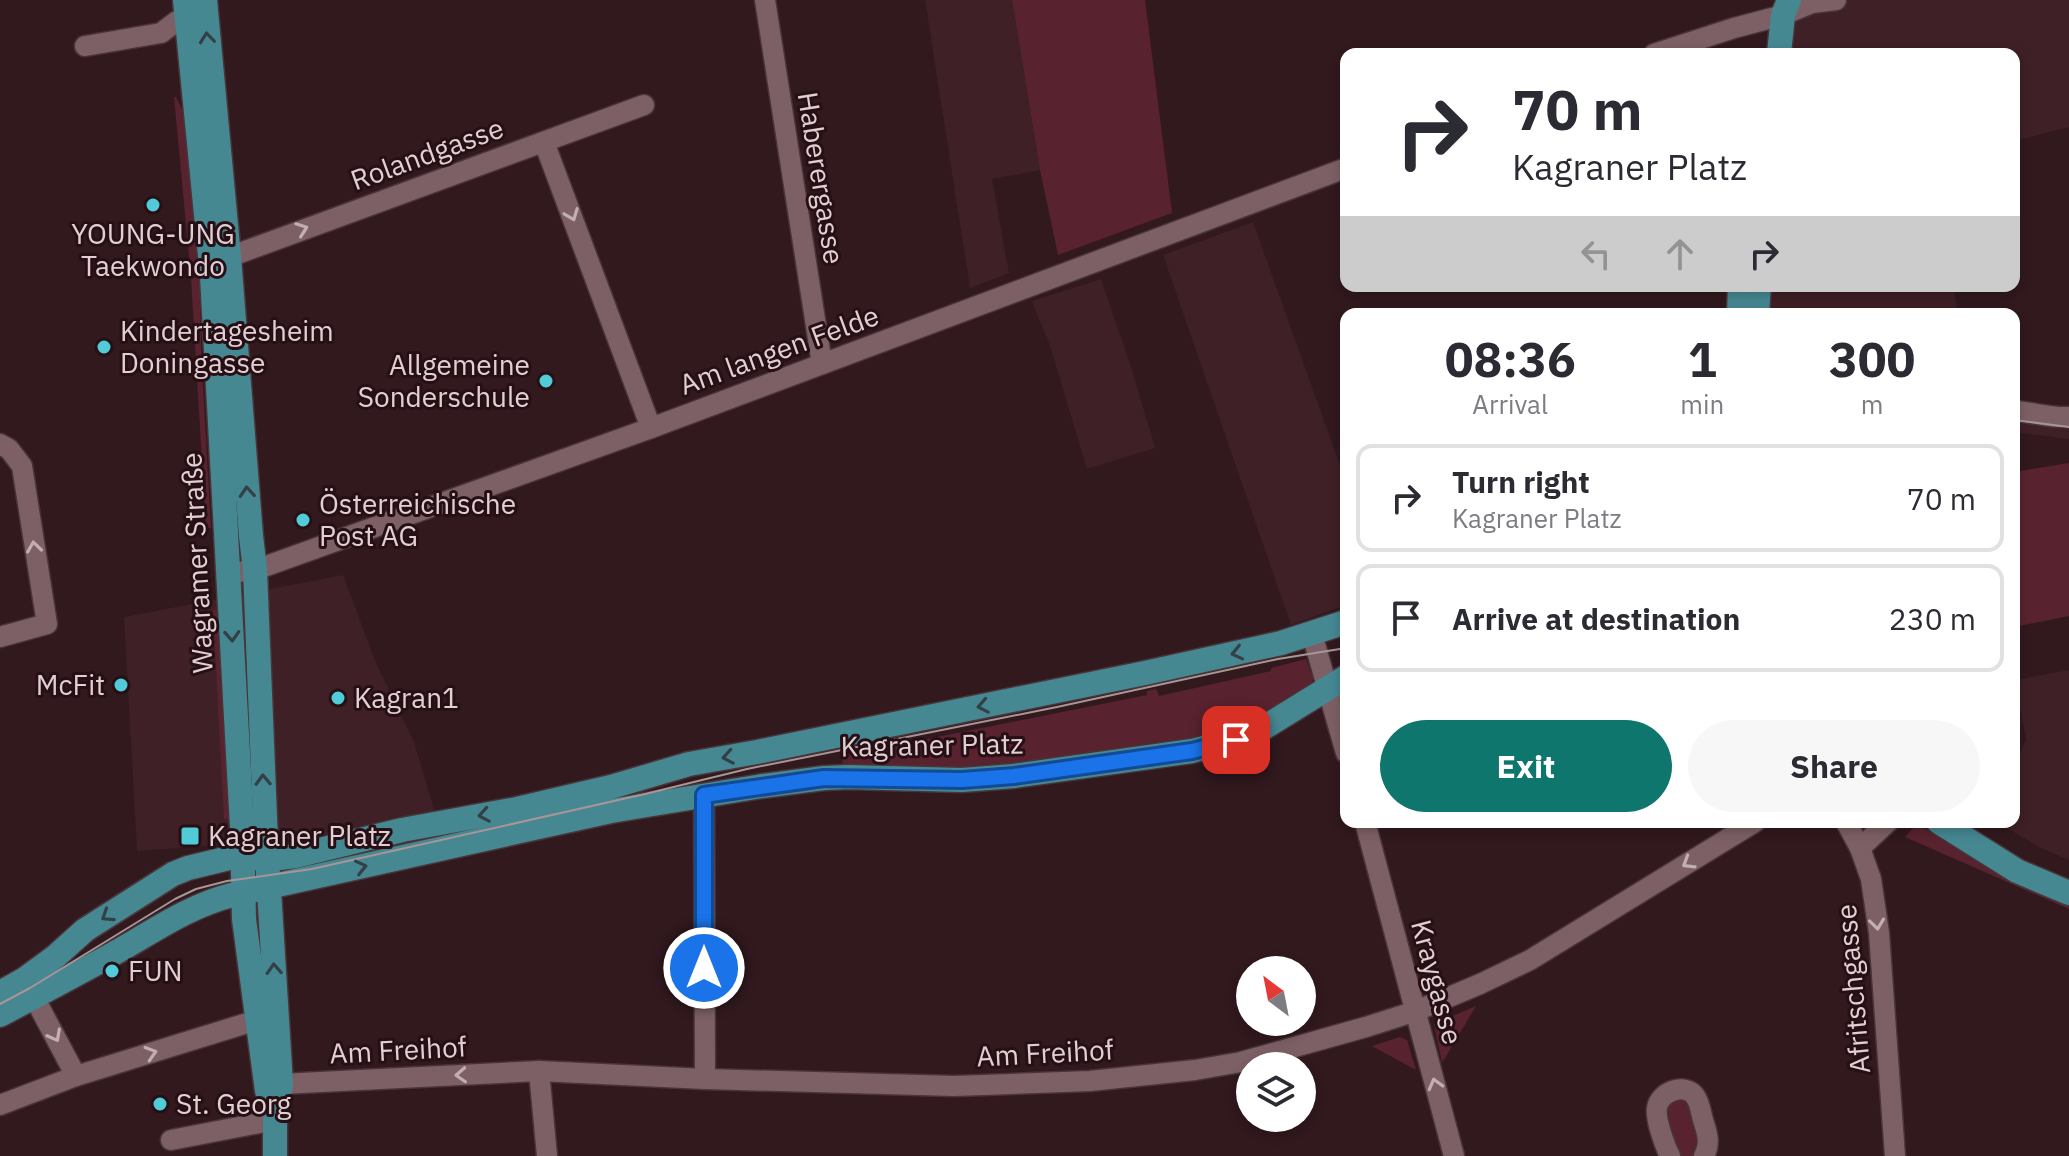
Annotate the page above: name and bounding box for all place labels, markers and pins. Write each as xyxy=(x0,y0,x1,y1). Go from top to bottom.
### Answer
marker: YOUNG-UNG Taekwondo xyxy=(144,196,162,214)
place label: YOUNG-UNG Taekwondo xyxy=(71,215,235,284)
place label: Kindertagesheim Doningasse xyxy=(120,312,334,381)
marker: Kindertagesheim Doningasse xyxy=(95,338,113,356)
place label: Allgemeine Sonderschule xyxy=(358,346,530,415)
marker: Allgemeine Sonderschule xyxy=(537,372,555,390)
place label: Österreichische Post AG xyxy=(319,485,516,554)
marker: Österreichische Post AG xyxy=(294,511,312,529)
place label: McFit xyxy=(36,666,105,703)
marker: McFit xyxy=(112,676,130,694)
place label: Kagran1 xyxy=(354,679,459,716)
marker: Kagran1 xyxy=(329,689,347,707)
pin xyxy=(1202,706,1270,774)
place label: Kagraner Platz xyxy=(208,817,391,854)
marker: Kagraner Platz xyxy=(179,825,201,847)
place label: FUN xyxy=(128,952,182,989)
marker: FUN xyxy=(103,962,121,980)
place label: St. Georg xyxy=(176,1085,291,1122)
marker: St. Georg xyxy=(151,1095,169,1113)

